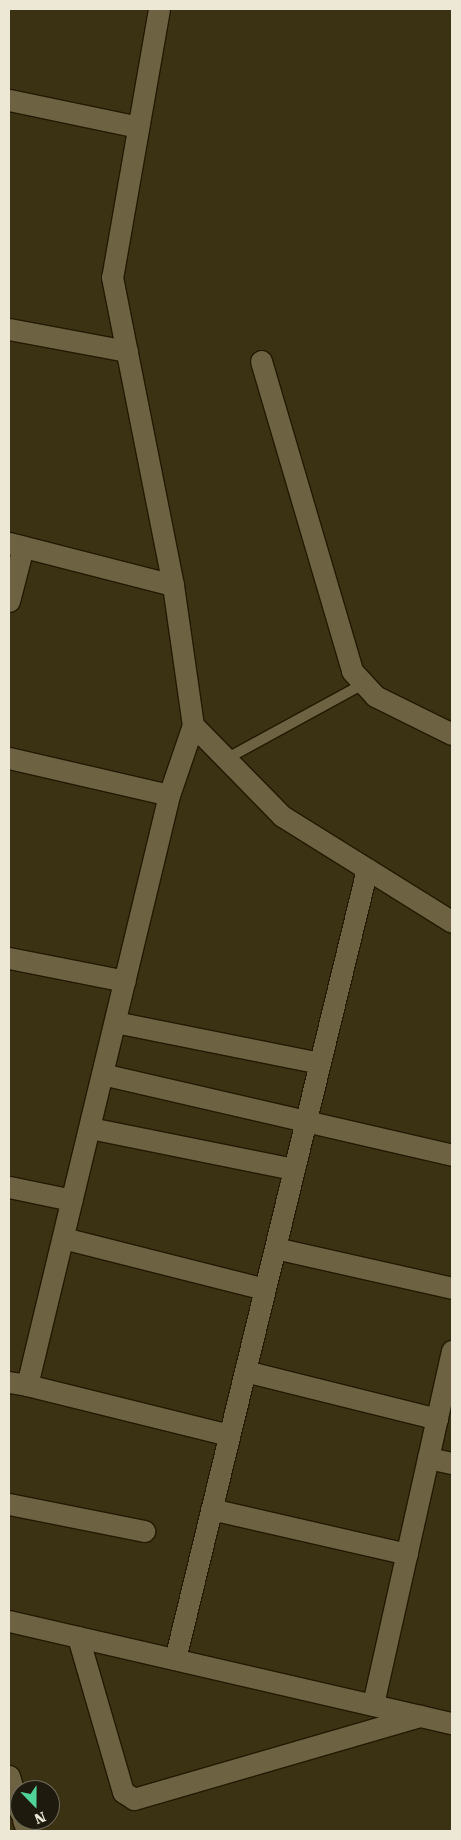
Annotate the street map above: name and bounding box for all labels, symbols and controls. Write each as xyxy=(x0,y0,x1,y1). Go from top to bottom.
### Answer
north arrow xyxy=(10,1780,60,1830)
text: N xyxy=(32,1809,48,1827)

